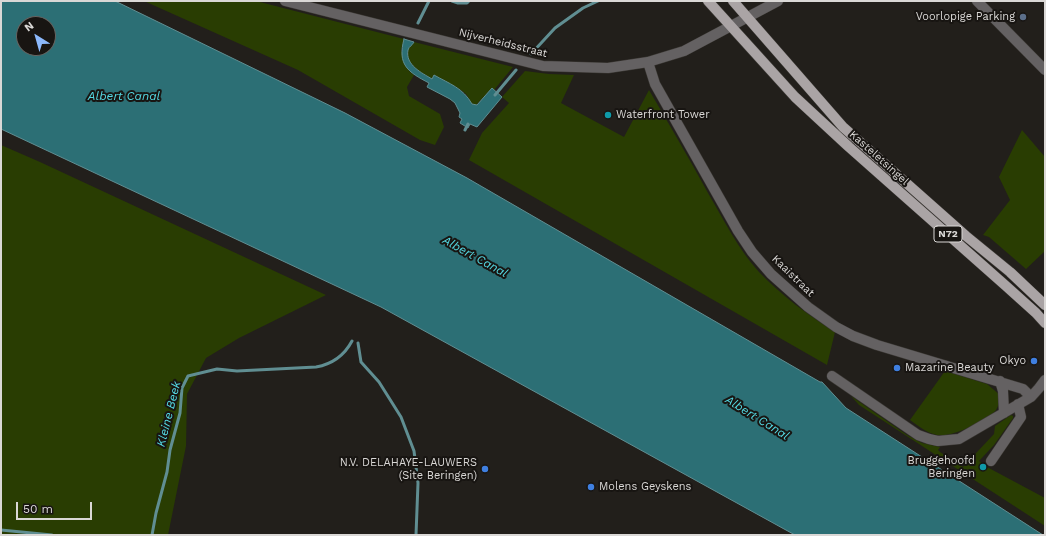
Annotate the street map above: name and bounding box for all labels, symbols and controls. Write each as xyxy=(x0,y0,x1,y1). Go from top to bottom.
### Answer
place label: Voorlopige Parking xyxy=(916,10,1015,24)
marker: Voorlopige Parking xyxy=(1018,12,1028,22)
north arrow xyxy=(16,16,56,56)
text: N xyxy=(22,19,36,34)
street label: Nijverheidsstraat xyxy=(457,26,549,60)
water label: Albert Canal xyxy=(88,89,160,103)
place label: Waterfront Tower xyxy=(616,108,710,122)
marker: Waterfront Tower xyxy=(603,110,613,120)
street label: Kasteletsingel xyxy=(847,128,911,188)
road number: N72 xyxy=(934,226,962,242)
water label: Albert Canal xyxy=(440,233,510,281)
street label: Kaaistraat xyxy=(769,252,817,300)
place label: Okyo xyxy=(999,354,1026,368)
marker: Okyo xyxy=(1029,356,1039,366)
place label: Mazarine Beauty xyxy=(905,361,994,375)
marker: Mazarine Beauty xyxy=(892,363,902,373)
water label: Kleine Beek xyxy=(154,380,184,448)
water label: Albert Canal xyxy=(723,393,791,443)
place label: Bruggehoofd Beringen xyxy=(908,454,975,480)
place label: N.V. DELAHAYE-LAUWERS (Site Beringen) xyxy=(340,456,477,482)
marker: Bruggehoofd Beringen xyxy=(978,462,988,472)
marker: N.V. DELAHAYE-LAUWERS (Site Beringen) xyxy=(480,464,490,474)
place label: Molens Geyskens xyxy=(599,480,691,494)
marker: Molens Geyskens xyxy=(586,482,596,492)
scale bar xyxy=(18,494,94,520)
text: 50 m xyxy=(23,502,53,516)

